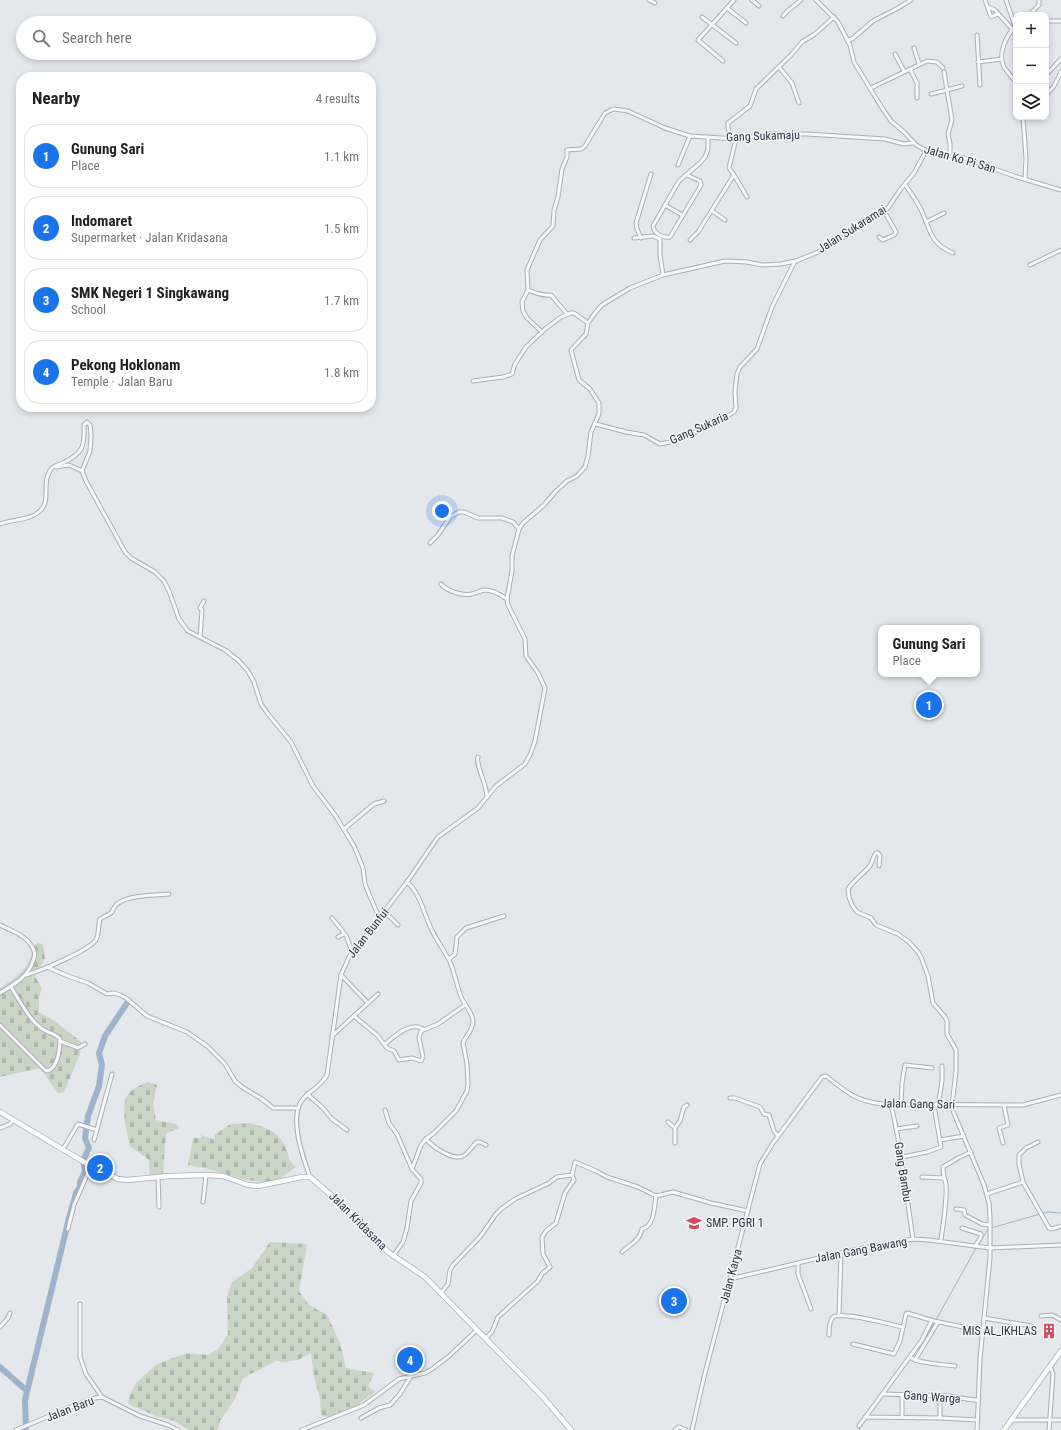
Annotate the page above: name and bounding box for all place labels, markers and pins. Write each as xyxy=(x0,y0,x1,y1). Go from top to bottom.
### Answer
pin: 1 xyxy=(916,690,942,720)
pin: 2 xyxy=(87,1153,113,1183)
school or university icon: SMP. PGRI 1 xyxy=(685,1214,703,1232)
place label: SMP. PGRI 1 xyxy=(706,1216,764,1230)
pin: 3 xyxy=(661,1286,687,1316)
building icon: MIS AL_IKHLAS xyxy=(1040,1322,1058,1340)
place label: MIS AL_IKHLAS xyxy=(963,1324,1037,1338)
pin: 4 xyxy=(397,1345,423,1375)

